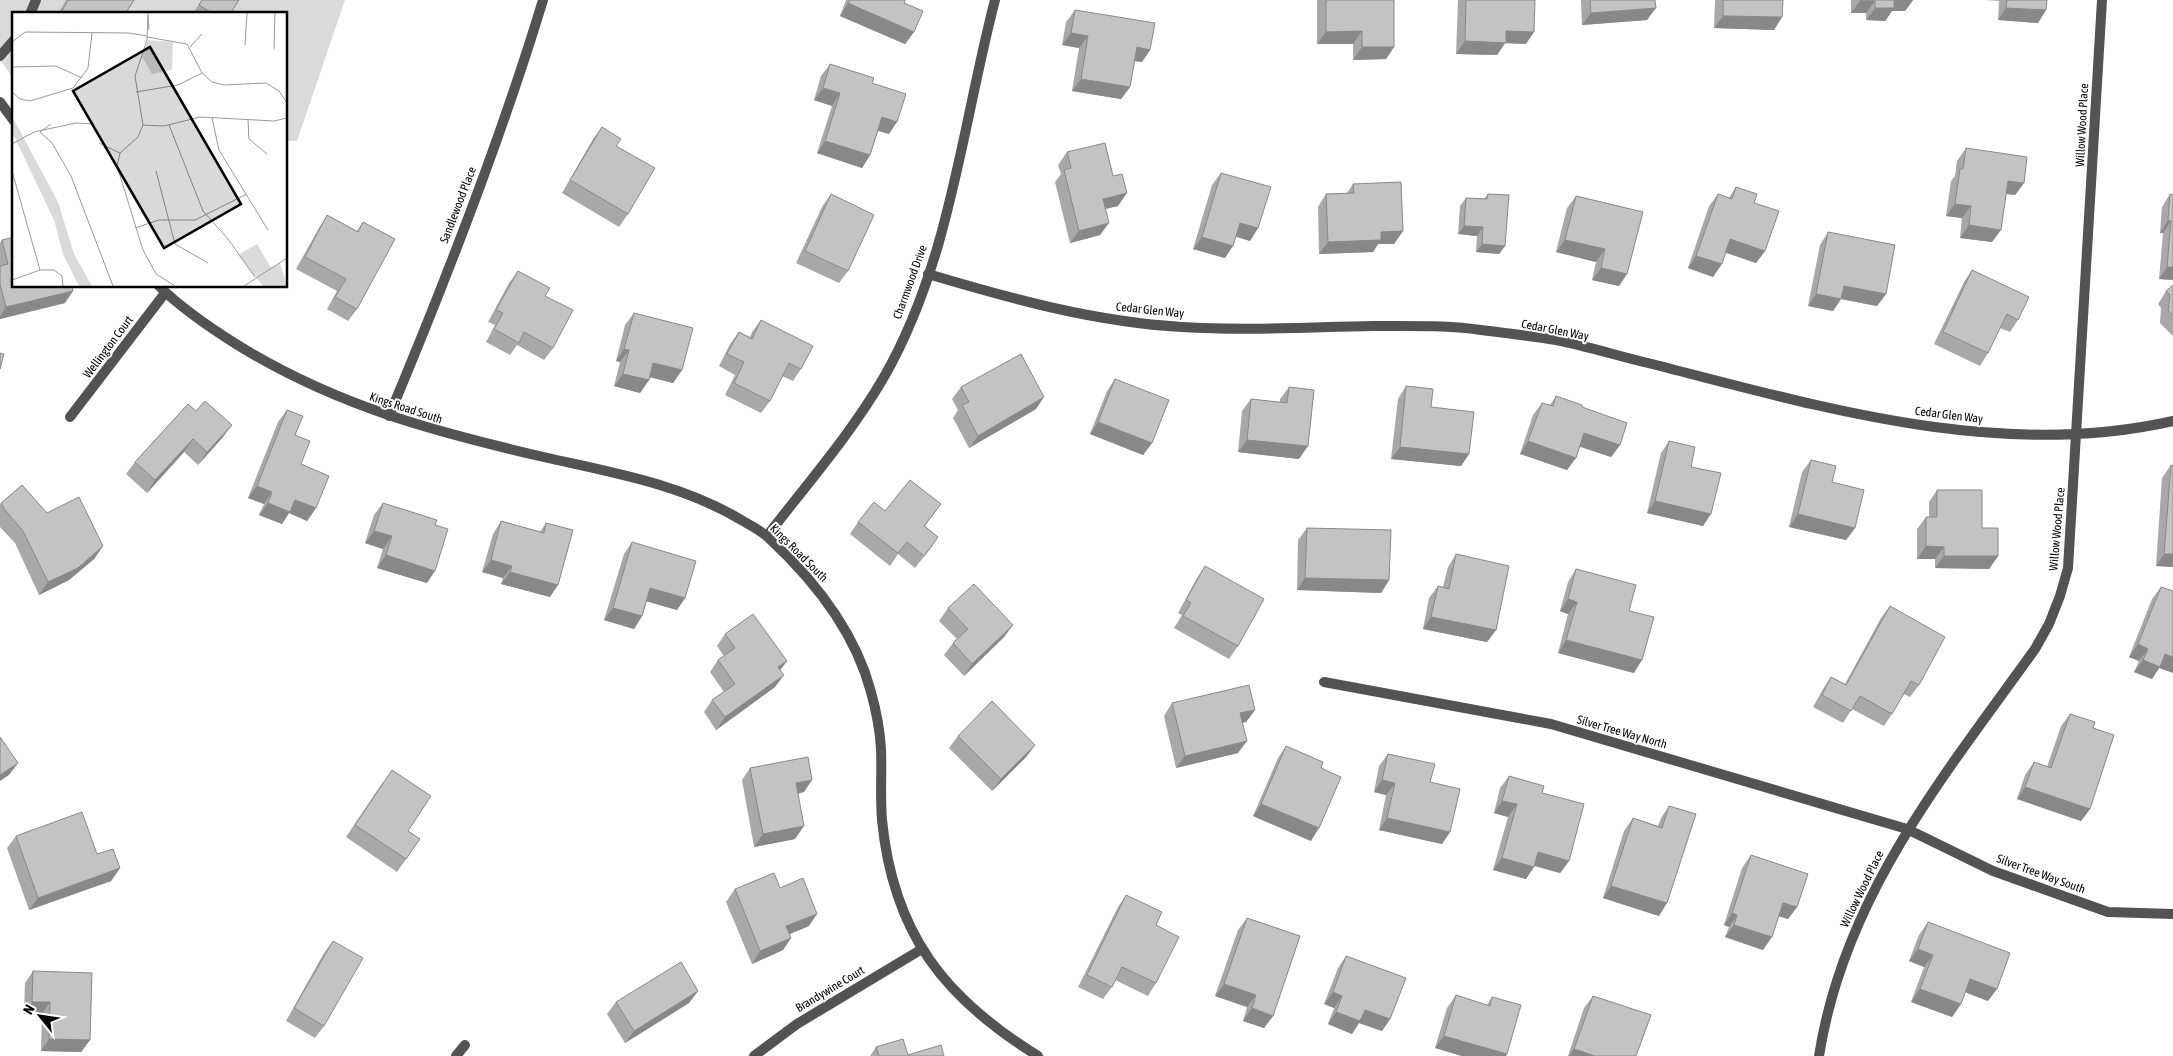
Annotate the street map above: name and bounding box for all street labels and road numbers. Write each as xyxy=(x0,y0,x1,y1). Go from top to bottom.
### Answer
street label: Willow Wood Place xyxy=(2073,83,2091,167)
street label: Sandlewood Place xyxy=(437,165,479,245)
street label: Charmwood Drive xyxy=(890,243,930,321)
street label: Cedar Glen Way xyxy=(1115,299,1185,321)
street label: Wellington Court xyxy=(80,313,136,381)
street label: Cedar Glen Way xyxy=(1520,317,1590,343)
street label: Kings Road South xyxy=(368,390,444,426)
street label: Cedar Glen Way xyxy=(1914,404,1984,426)
street label: Willow Wood Place xyxy=(2046,487,2068,571)
street label: Kings Road South xyxy=(767,521,831,585)
street label: Silver Tree Way North xyxy=(1575,712,1669,752)
street label: Willow Wood Place xyxy=(1837,848,1887,930)
street label: Silver Tree Way South xyxy=(1995,851,2087,897)
street label: Brandywine Court xyxy=(793,963,867,1015)

